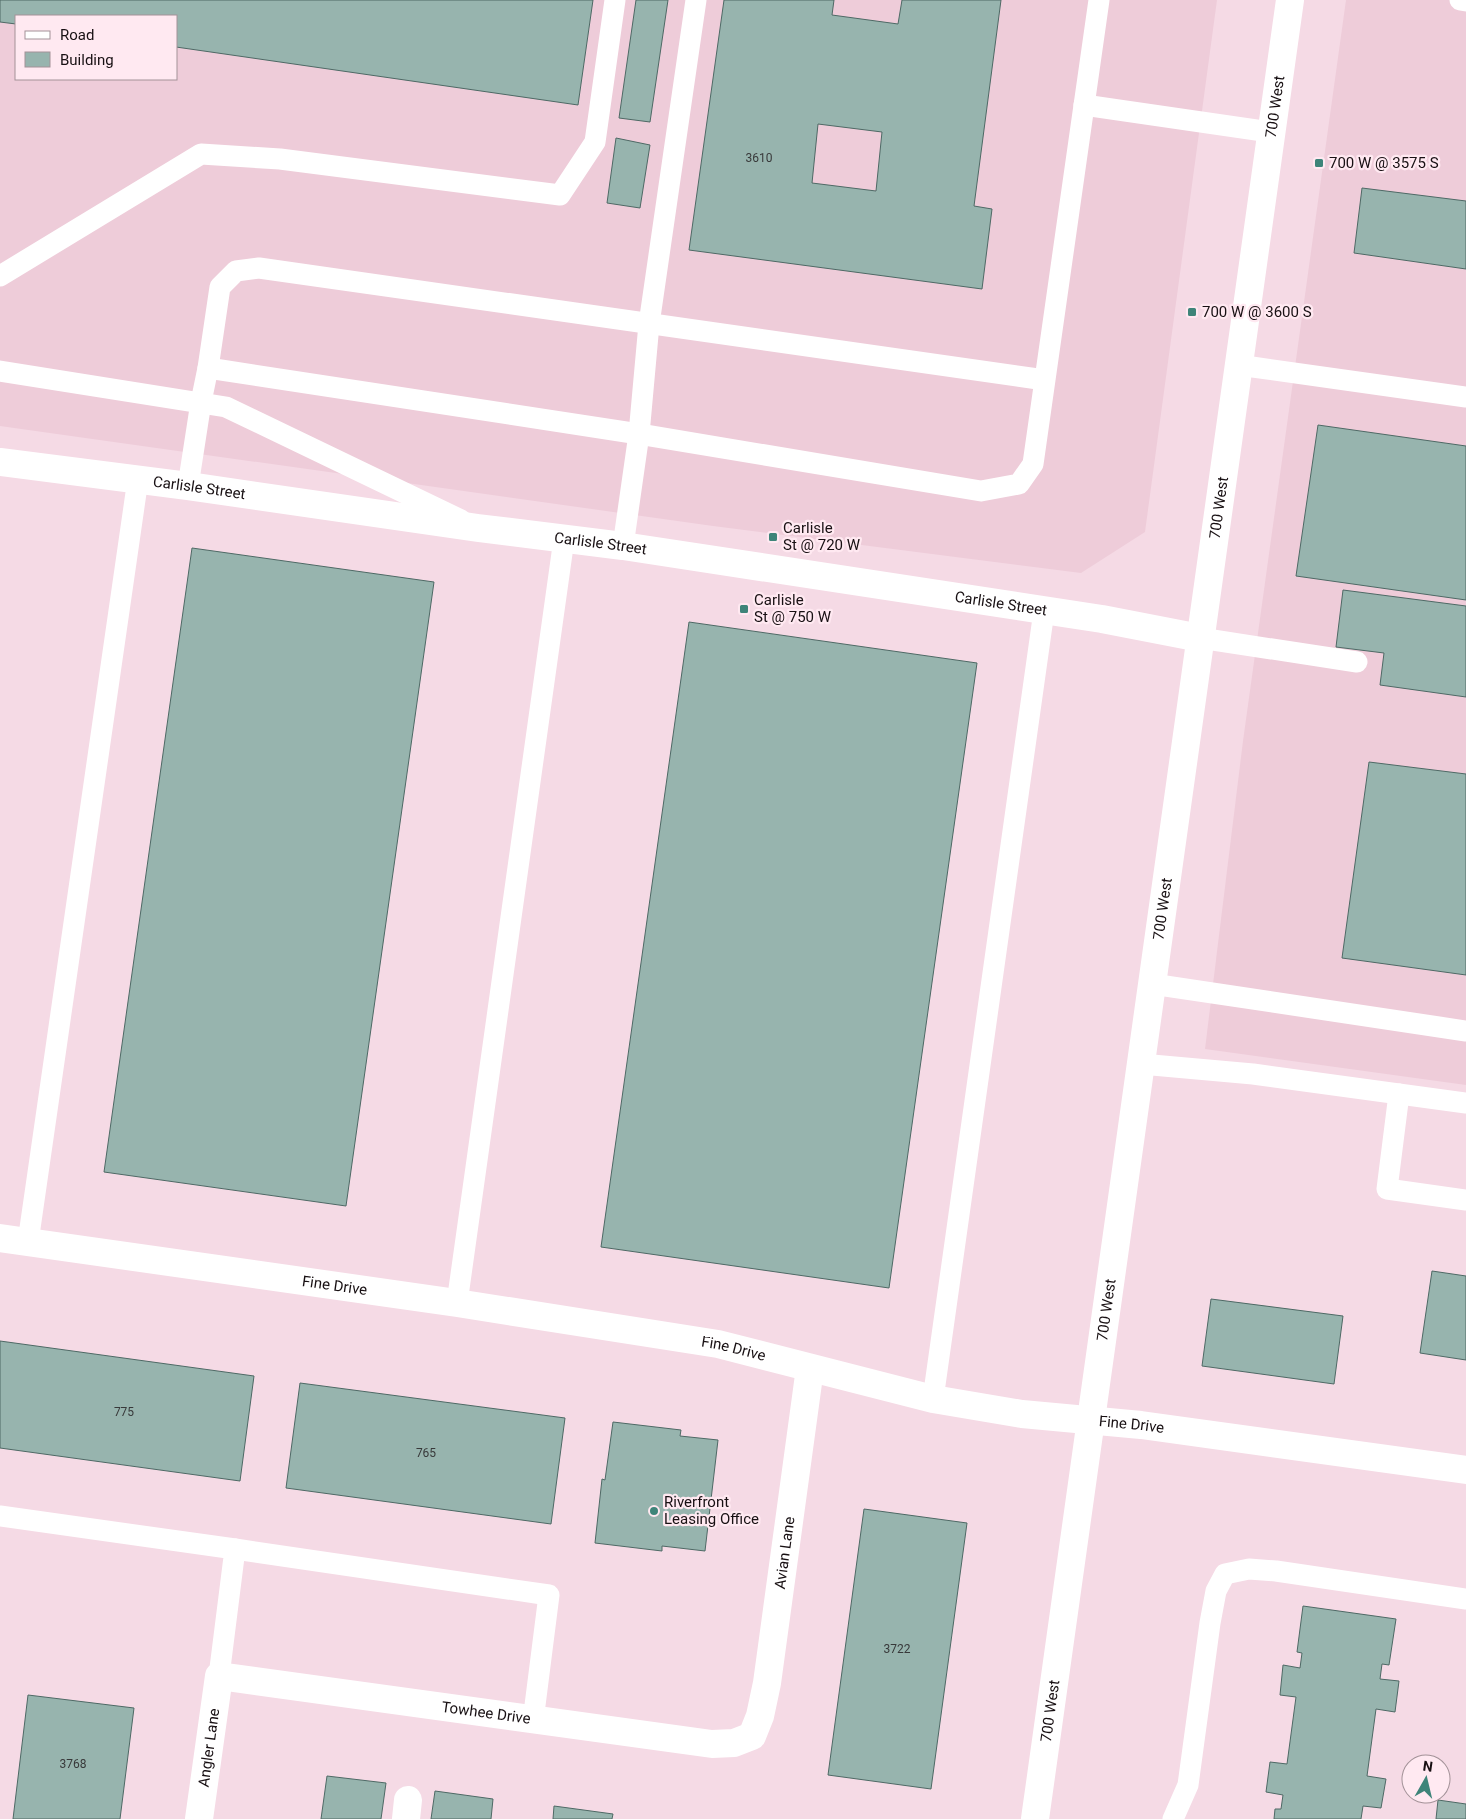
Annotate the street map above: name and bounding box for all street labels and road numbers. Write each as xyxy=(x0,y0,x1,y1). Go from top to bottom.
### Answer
street label: 700 West xyxy=(1262,74,1288,139)
street label: Carlisle Street xyxy=(152,473,247,503)
street label: 700 West xyxy=(1206,475,1232,540)
street label: Carlisle Street xyxy=(553,529,648,559)
street label: Carlisle Street xyxy=(954,588,1048,620)
street label: 700 West xyxy=(1149,876,1176,941)
street label: Fine Drive xyxy=(301,1272,368,1299)
street label: 700 West xyxy=(1093,1278,1120,1342)
street label: Fine Drive xyxy=(700,1333,768,1365)
street label: Fine Drive xyxy=(1098,1412,1165,1437)
street label: Avian Lane xyxy=(771,1515,799,1590)
street label: 700 West xyxy=(1037,1679,1063,1743)
street label: Towhee Drive xyxy=(440,1698,532,1728)
street label: Angler Lane xyxy=(195,1707,223,1788)

